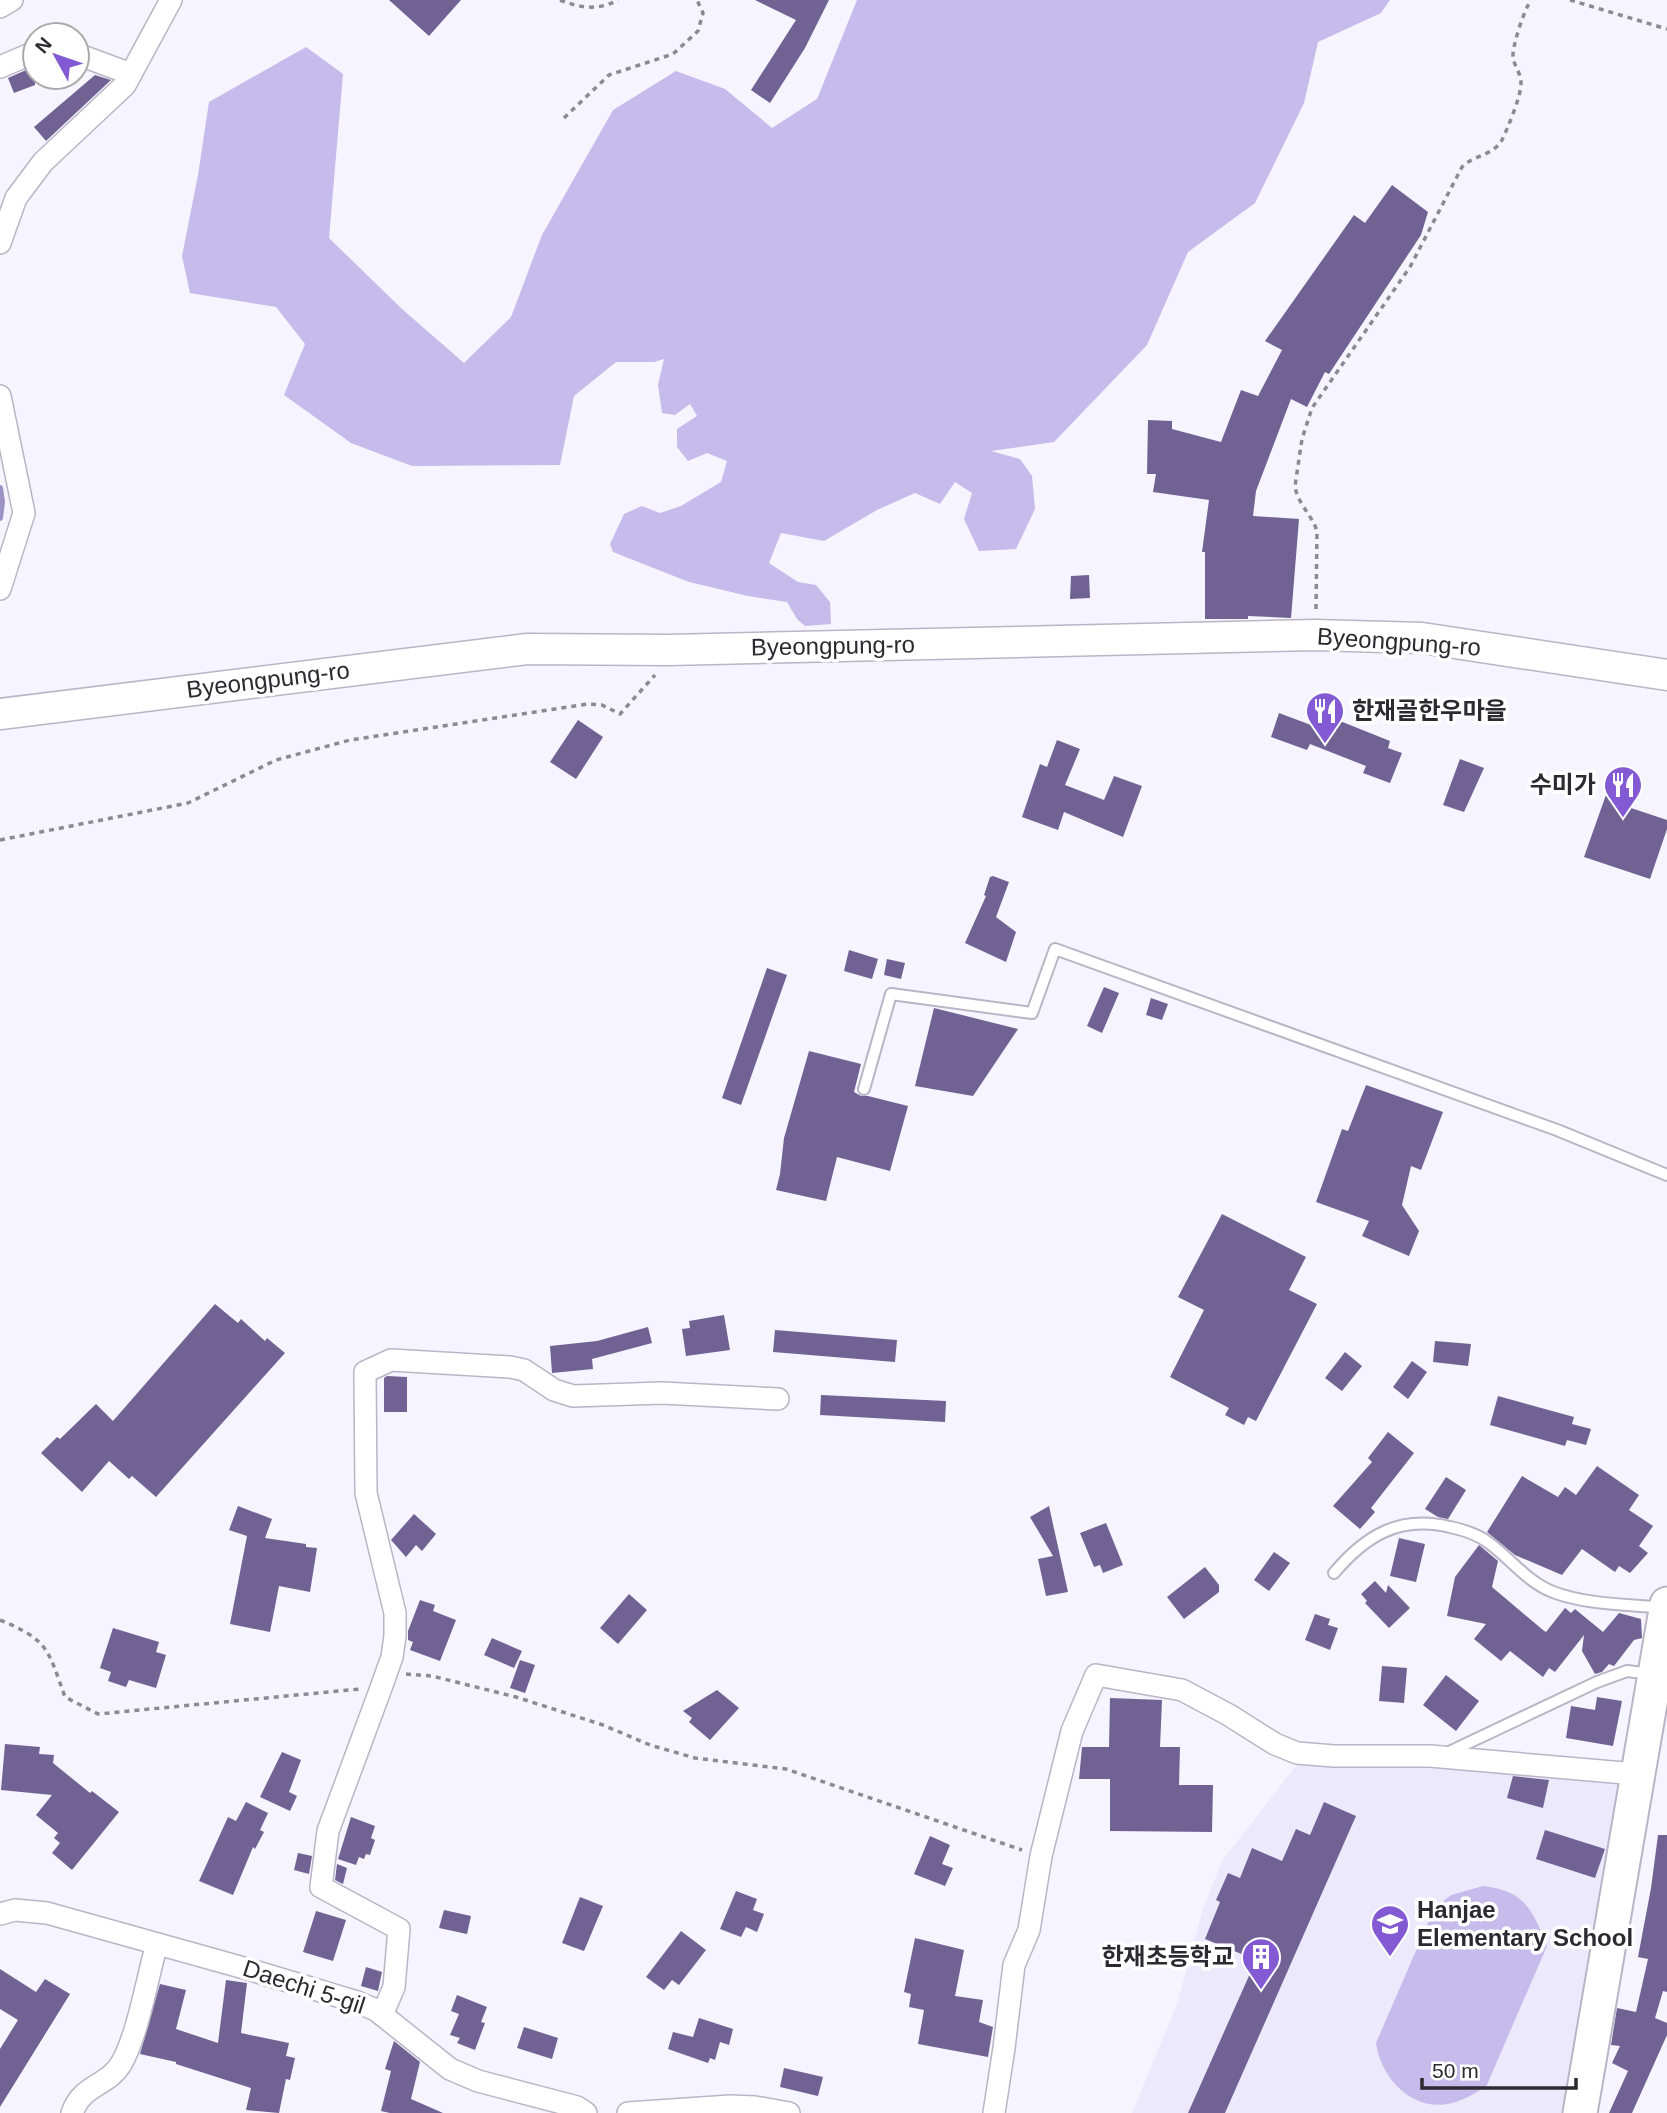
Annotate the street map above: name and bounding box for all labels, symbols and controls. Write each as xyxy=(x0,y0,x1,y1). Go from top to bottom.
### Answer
north arrow xyxy=(21,21,91,91)
text: N xyxy=(31,33,56,57)
street label: Byeongpung-ro xyxy=(1316,622,1482,661)
street label: Byeongpung-ro xyxy=(751,631,915,660)
street label: Byeongpung-ro xyxy=(185,656,351,703)
restaurant icon: 한재골한우마을 xyxy=(1304,690,1346,745)
place label: 한재골한우마을 xyxy=(1352,697,1507,724)
restaurant icon: 수미가 xyxy=(1602,764,1644,819)
place label: 수미가 xyxy=(1530,771,1596,798)
place label: Hanjae Elementary School xyxy=(1417,1896,1633,1951)
school or university icon: Hanjae Elementary School xyxy=(1369,1903,1411,1958)
building icon: 한재초등학교 xyxy=(1240,1936,1282,1991)
place label: 한재초등학교 xyxy=(1102,1943,1234,1970)
street label: Daechi 5-gil xyxy=(240,1954,369,2019)
scale bar xyxy=(1422,2046,1576,2090)
text: 50 m xyxy=(1432,2059,1479,2082)

